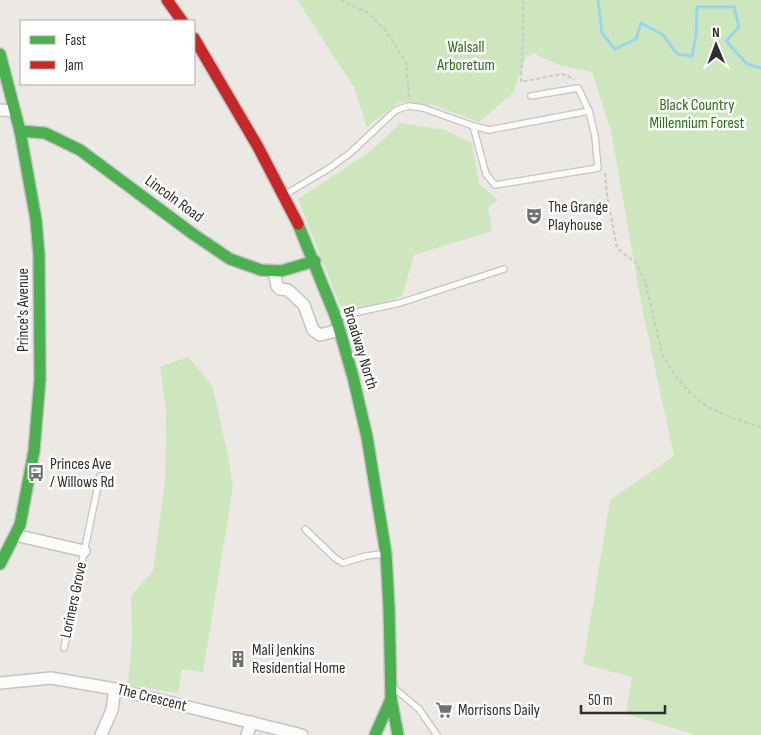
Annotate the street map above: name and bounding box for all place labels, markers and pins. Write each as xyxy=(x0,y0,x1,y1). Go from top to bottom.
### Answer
place label: The Grange Playhouse xyxy=(548,198,608,235)
theatre icon: The Grange Playhouse xyxy=(524,206,544,226)
place label: Princes Ave / Willows Rd xyxy=(50,455,114,492)
bus stop icon: Princes Ave / Willows Rd xyxy=(26,463,46,483)
place label: Mali Jenkins Residential Home xyxy=(252,641,345,678)
building icon: Mali Jenkins Residential Home xyxy=(228,649,248,669)
supermarket icon: Morrisons Daily xyxy=(434,700,454,720)
place label: Morrisons Daily xyxy=(458,701,540,720)

